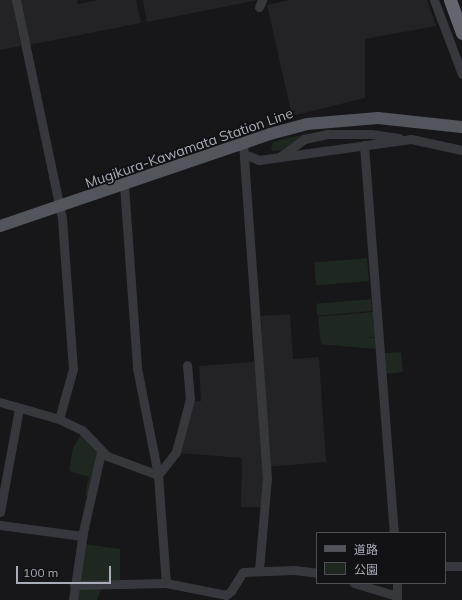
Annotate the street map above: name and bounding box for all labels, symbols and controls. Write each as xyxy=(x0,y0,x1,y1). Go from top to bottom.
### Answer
street label: Mugikura-Kawamata Station Line xyxy=(83,104,295,192)
legend xyxy=(316,532,446,584)
text: 道路 xyxy=(354,542,378,557)
scale bar xyxy=(18,558,113,584)
text: 公園 xyxy=(354,562,378,577)
text: 100 m xyxy=(23,565,58,580)

